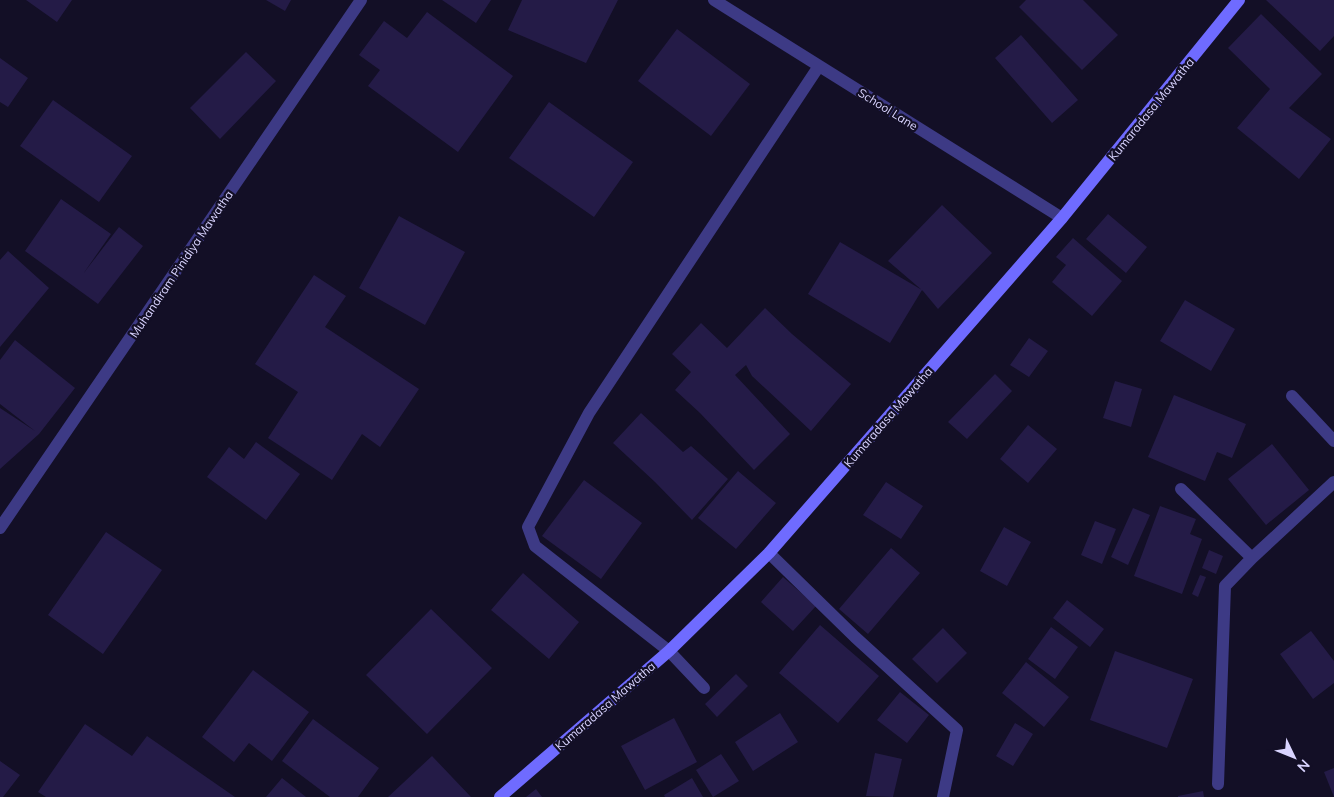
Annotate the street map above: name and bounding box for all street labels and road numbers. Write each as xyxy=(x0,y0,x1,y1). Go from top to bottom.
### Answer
street label: Kumaradasa Mawatha xyxy=(1105,55,1197,163)
street label: School Lane xyxy=(855,85,921,133)
street label: Muhandiram Pinidiya Mawatha xyxy=(126,188,236,340)
street label: Kumaradasa Mawatha xyxy=(840,364,936,470)
street label: Kumaradasa Mawatha xyxy=(552,658,658,754)

